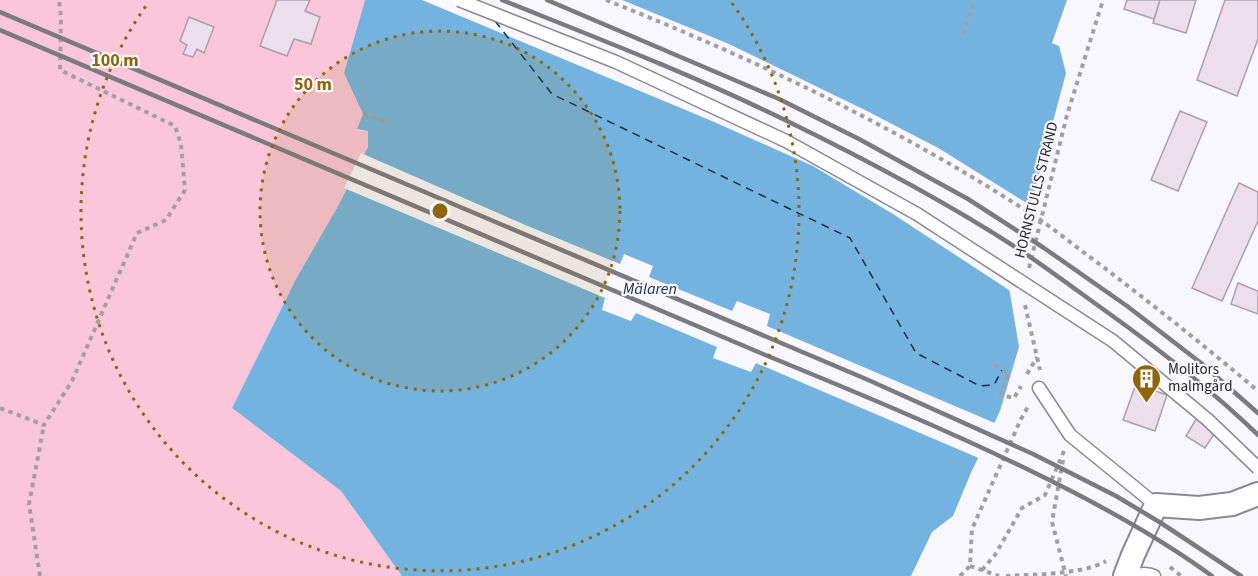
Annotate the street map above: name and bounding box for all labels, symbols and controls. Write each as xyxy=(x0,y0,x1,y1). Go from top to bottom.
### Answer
text: 100 m xyxy=(91,48,139,73)
text: 50 m xyxy=(294,72,332,97)
street label: HORNSTULLS STRAND xyxy=(1009,120,1064,261)
centre of rings xyxy=(430,201,450,221)
water label: Mälaren xyxy=(623,278,677,300)
place label: Molitors malmgård xyxy=(1168,359,1233,397)
building icon: Molitors malmgård xyxy=(1131,362,1163,404)

